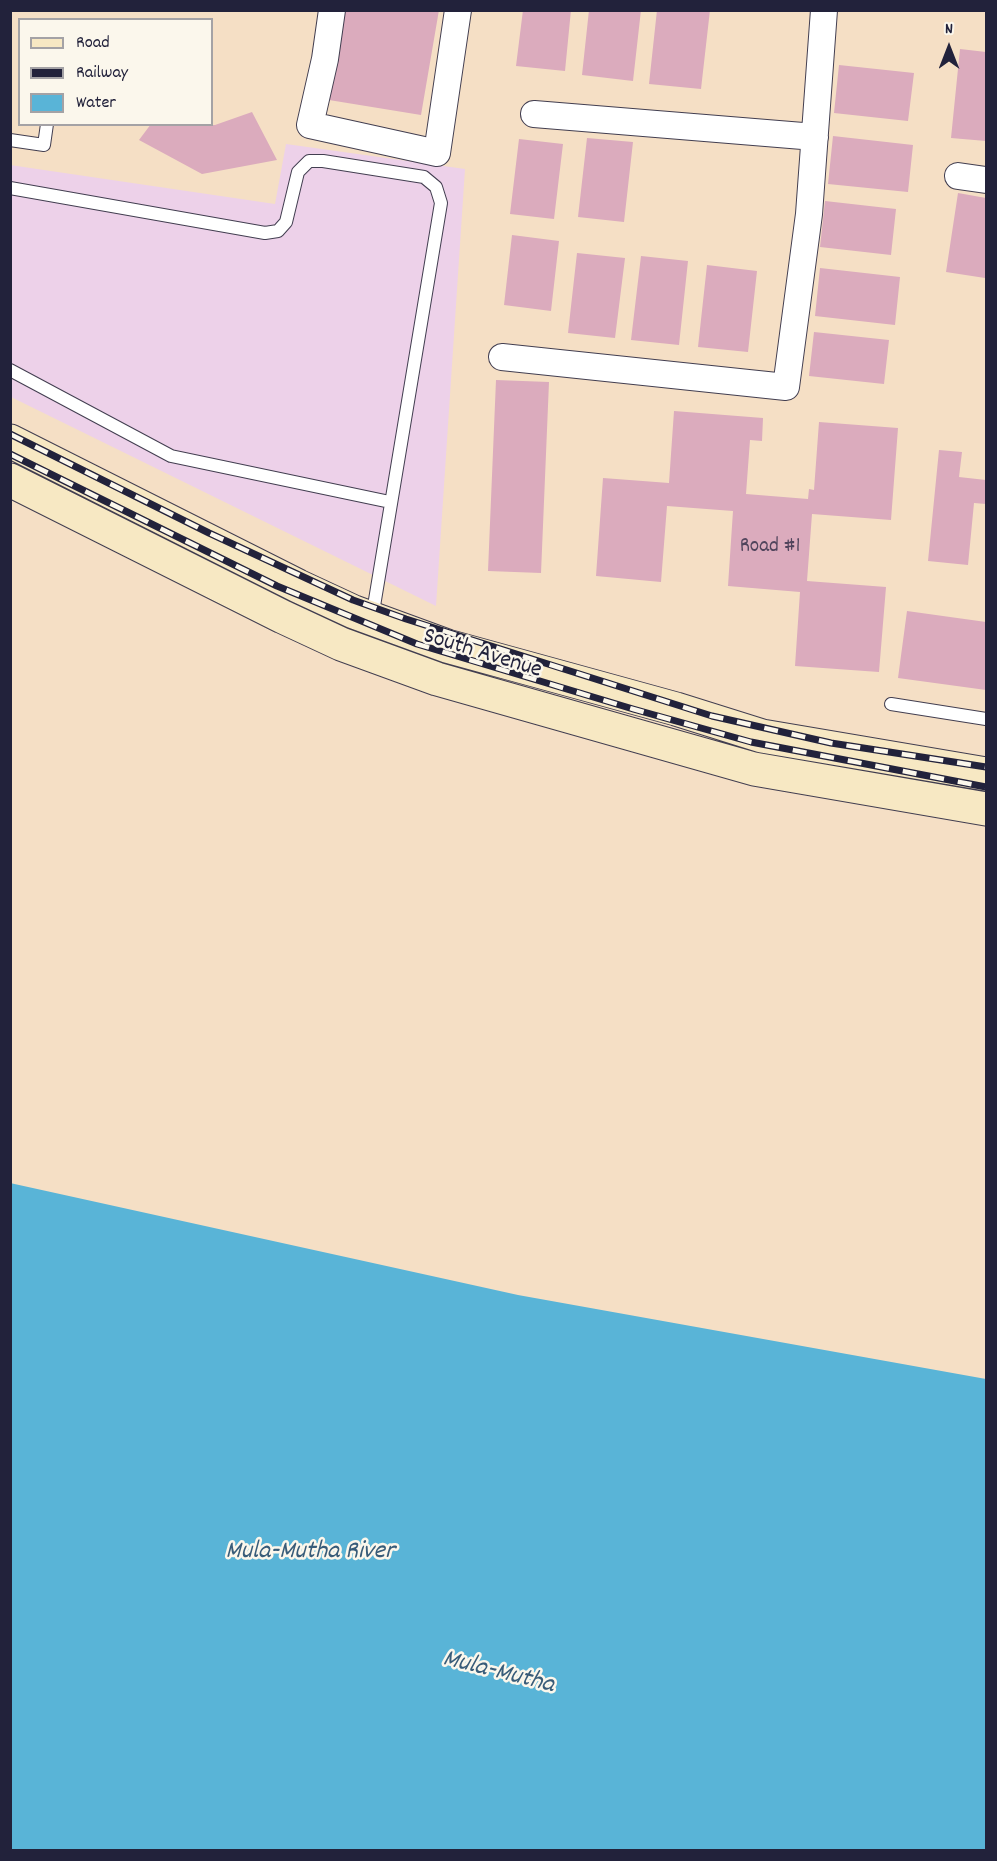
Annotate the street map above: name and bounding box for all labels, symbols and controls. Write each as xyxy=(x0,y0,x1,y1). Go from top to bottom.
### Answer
legend xyxy=(18,18,213,126)
north arrow xyxy=(919,18,979,78)
text: N xyxy=(945,18,953,41)
text: Road xyxy=(76,31,110,56)
text: Railway xyxy=(76,61,128,86)
text: Water xyxy=(76,91,116,116)
house number: Road #1 xyxy=(740,535,800,561)
street label: South Avenue xyxy=(419,623,545,687)
water label: Mula-Mutha River xyxy=(225,1537,395,1569)
water label: Mula-Mutha xyxy=(439,1645,557,1703)

